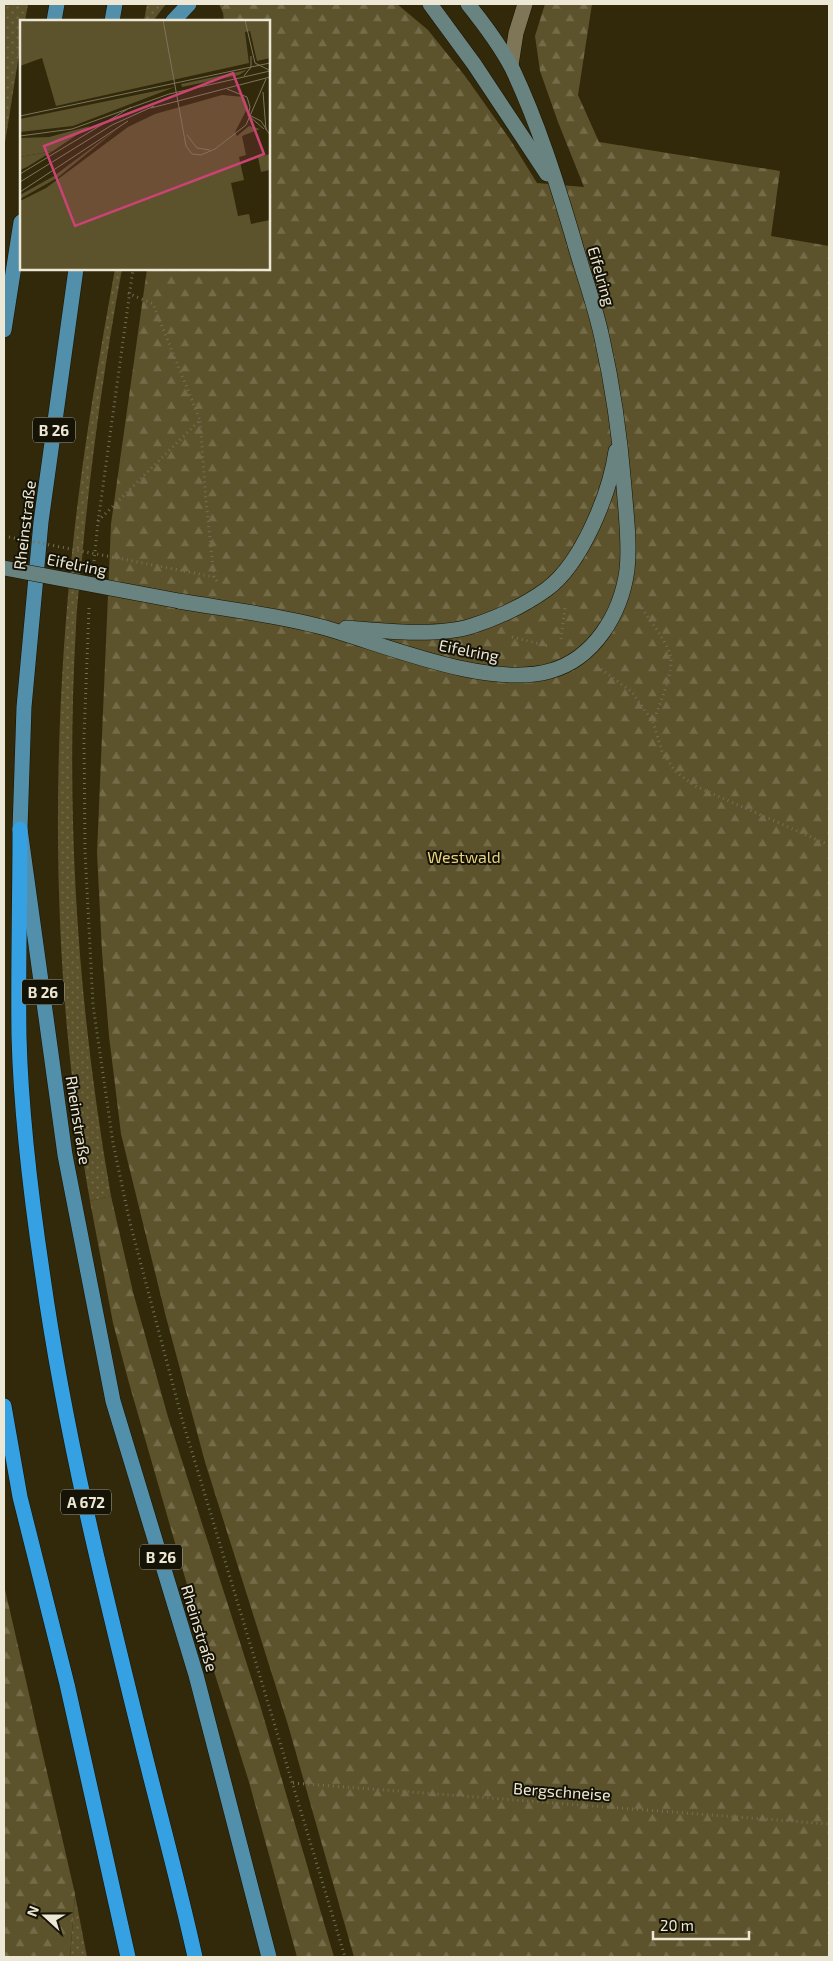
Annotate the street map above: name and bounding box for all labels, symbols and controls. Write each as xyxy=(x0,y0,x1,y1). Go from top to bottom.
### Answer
inset map xyxy=(20,20,270,270)
street label: Eifelring xyxy=(584,244,620,308)
road number: B 26 xyxy=(33,418,75,442)
street label: Rheinstraße xyxy=(9,479,39,571)
street label: Eifelring xyxy=(45,549,109,579)
street label: Eifelring xyxy=(437,635,501,665)
park label: Westwald xyxy=(427,847,501,866)
road number: B 26 xyxy=(22,980,64,1004)
street label: Rheinstraße xyxy=(63,1074,95,1166)
road number: A 672 xyxy=(61,1490,111,1514)
road number: B 26 xyxy=(140,1544,182,1570)
street label: Rheinstraße xyxy=(178,1582,222,1674)
street label: Bergschneise xyxy=(513,1778,611,1804)
north arrow xyxy=(20,1891,70,1941)
text: N xyxy=(23,1903,42,1919)
scale bar xyxy=(653,1908,749,1940)
text: 20 m xyxy=(660,1916,694,1934)

